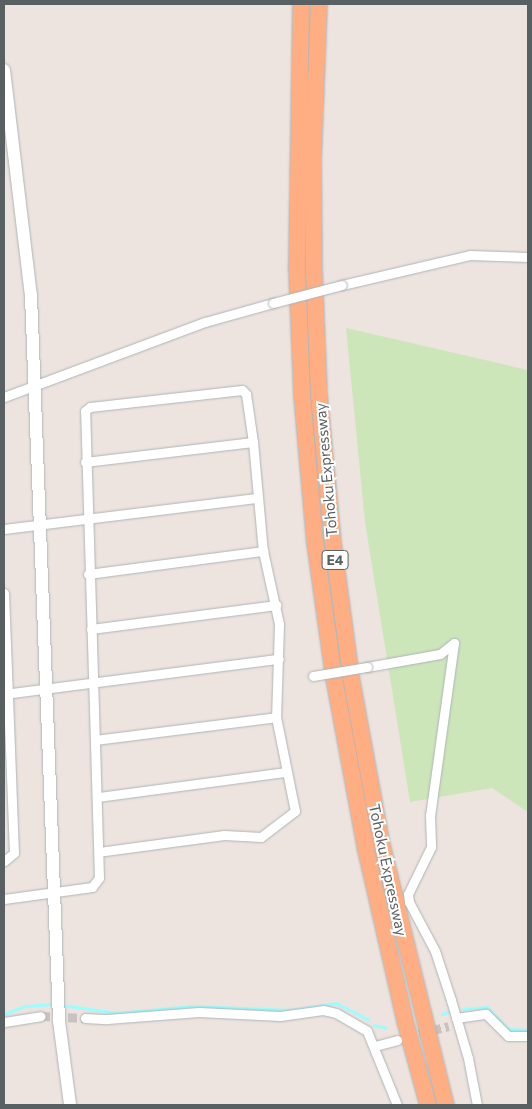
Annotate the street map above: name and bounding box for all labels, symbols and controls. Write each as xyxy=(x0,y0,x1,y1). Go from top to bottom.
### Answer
street label: Tohoku Expressway xyxy=(311,402,341,538)
road number: E4 xyxy=(321,548,349,572)
street label: Tohoku Expressway xyxy=(365,802,411,938)

